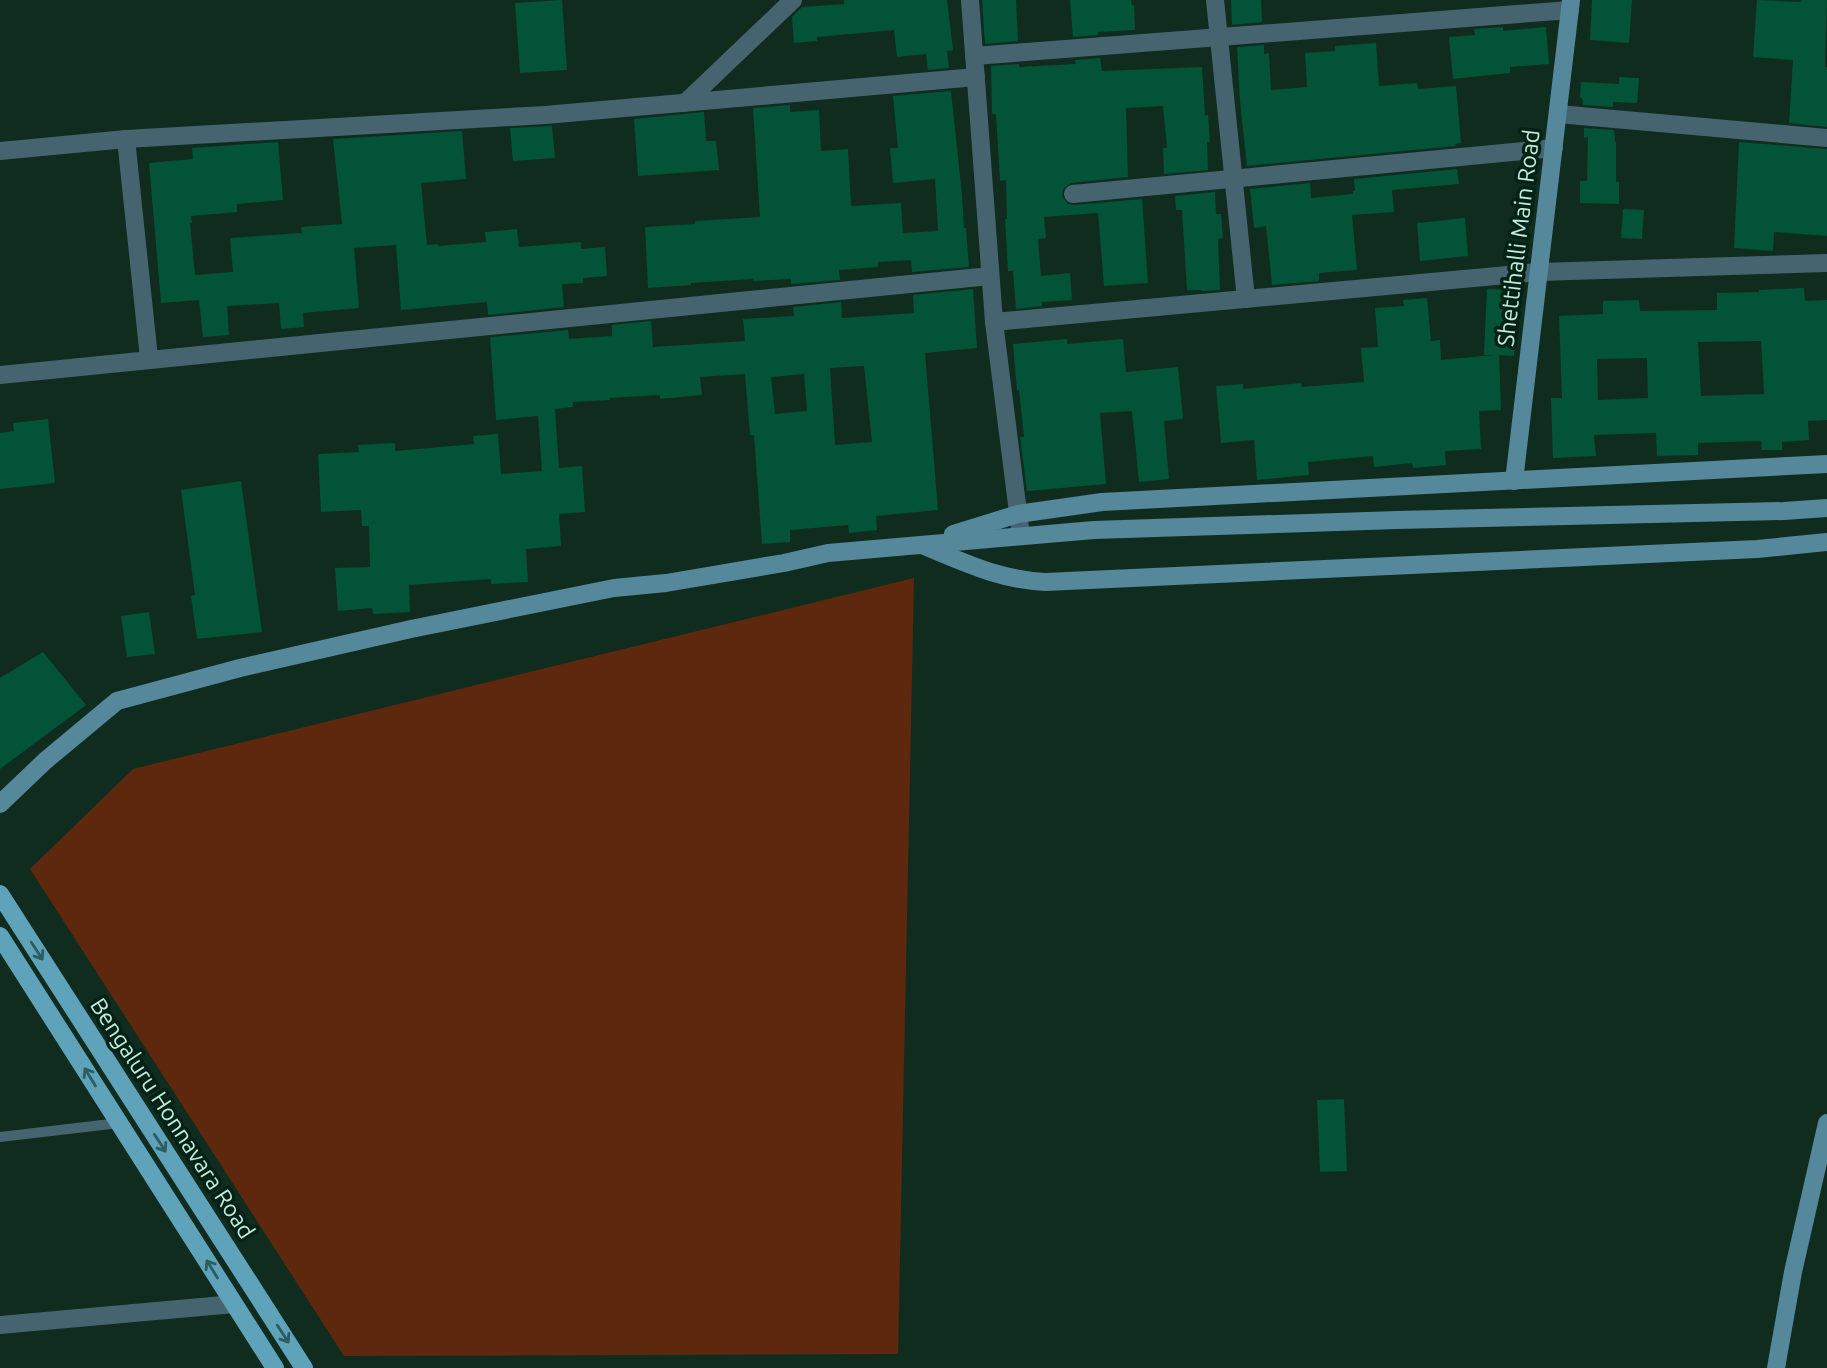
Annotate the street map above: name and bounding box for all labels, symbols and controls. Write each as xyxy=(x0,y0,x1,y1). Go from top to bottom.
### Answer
street label: Shettihalli Main Road xyxy=(1492,128,1544,348)
one-way arrow xyxy=(29,941,44,960)
street label: Bengaluru Honnavara Road xyxy=(86,993,260,1243)
one-way arrow xyxy=(83,1068,97,1087)
one-way arrow xyxy=(153,1132,167,1152)
one-way arrow xyxy=(205,1260,220,1279)
one-way arrow xyxy=(275,1324,290,1343)

